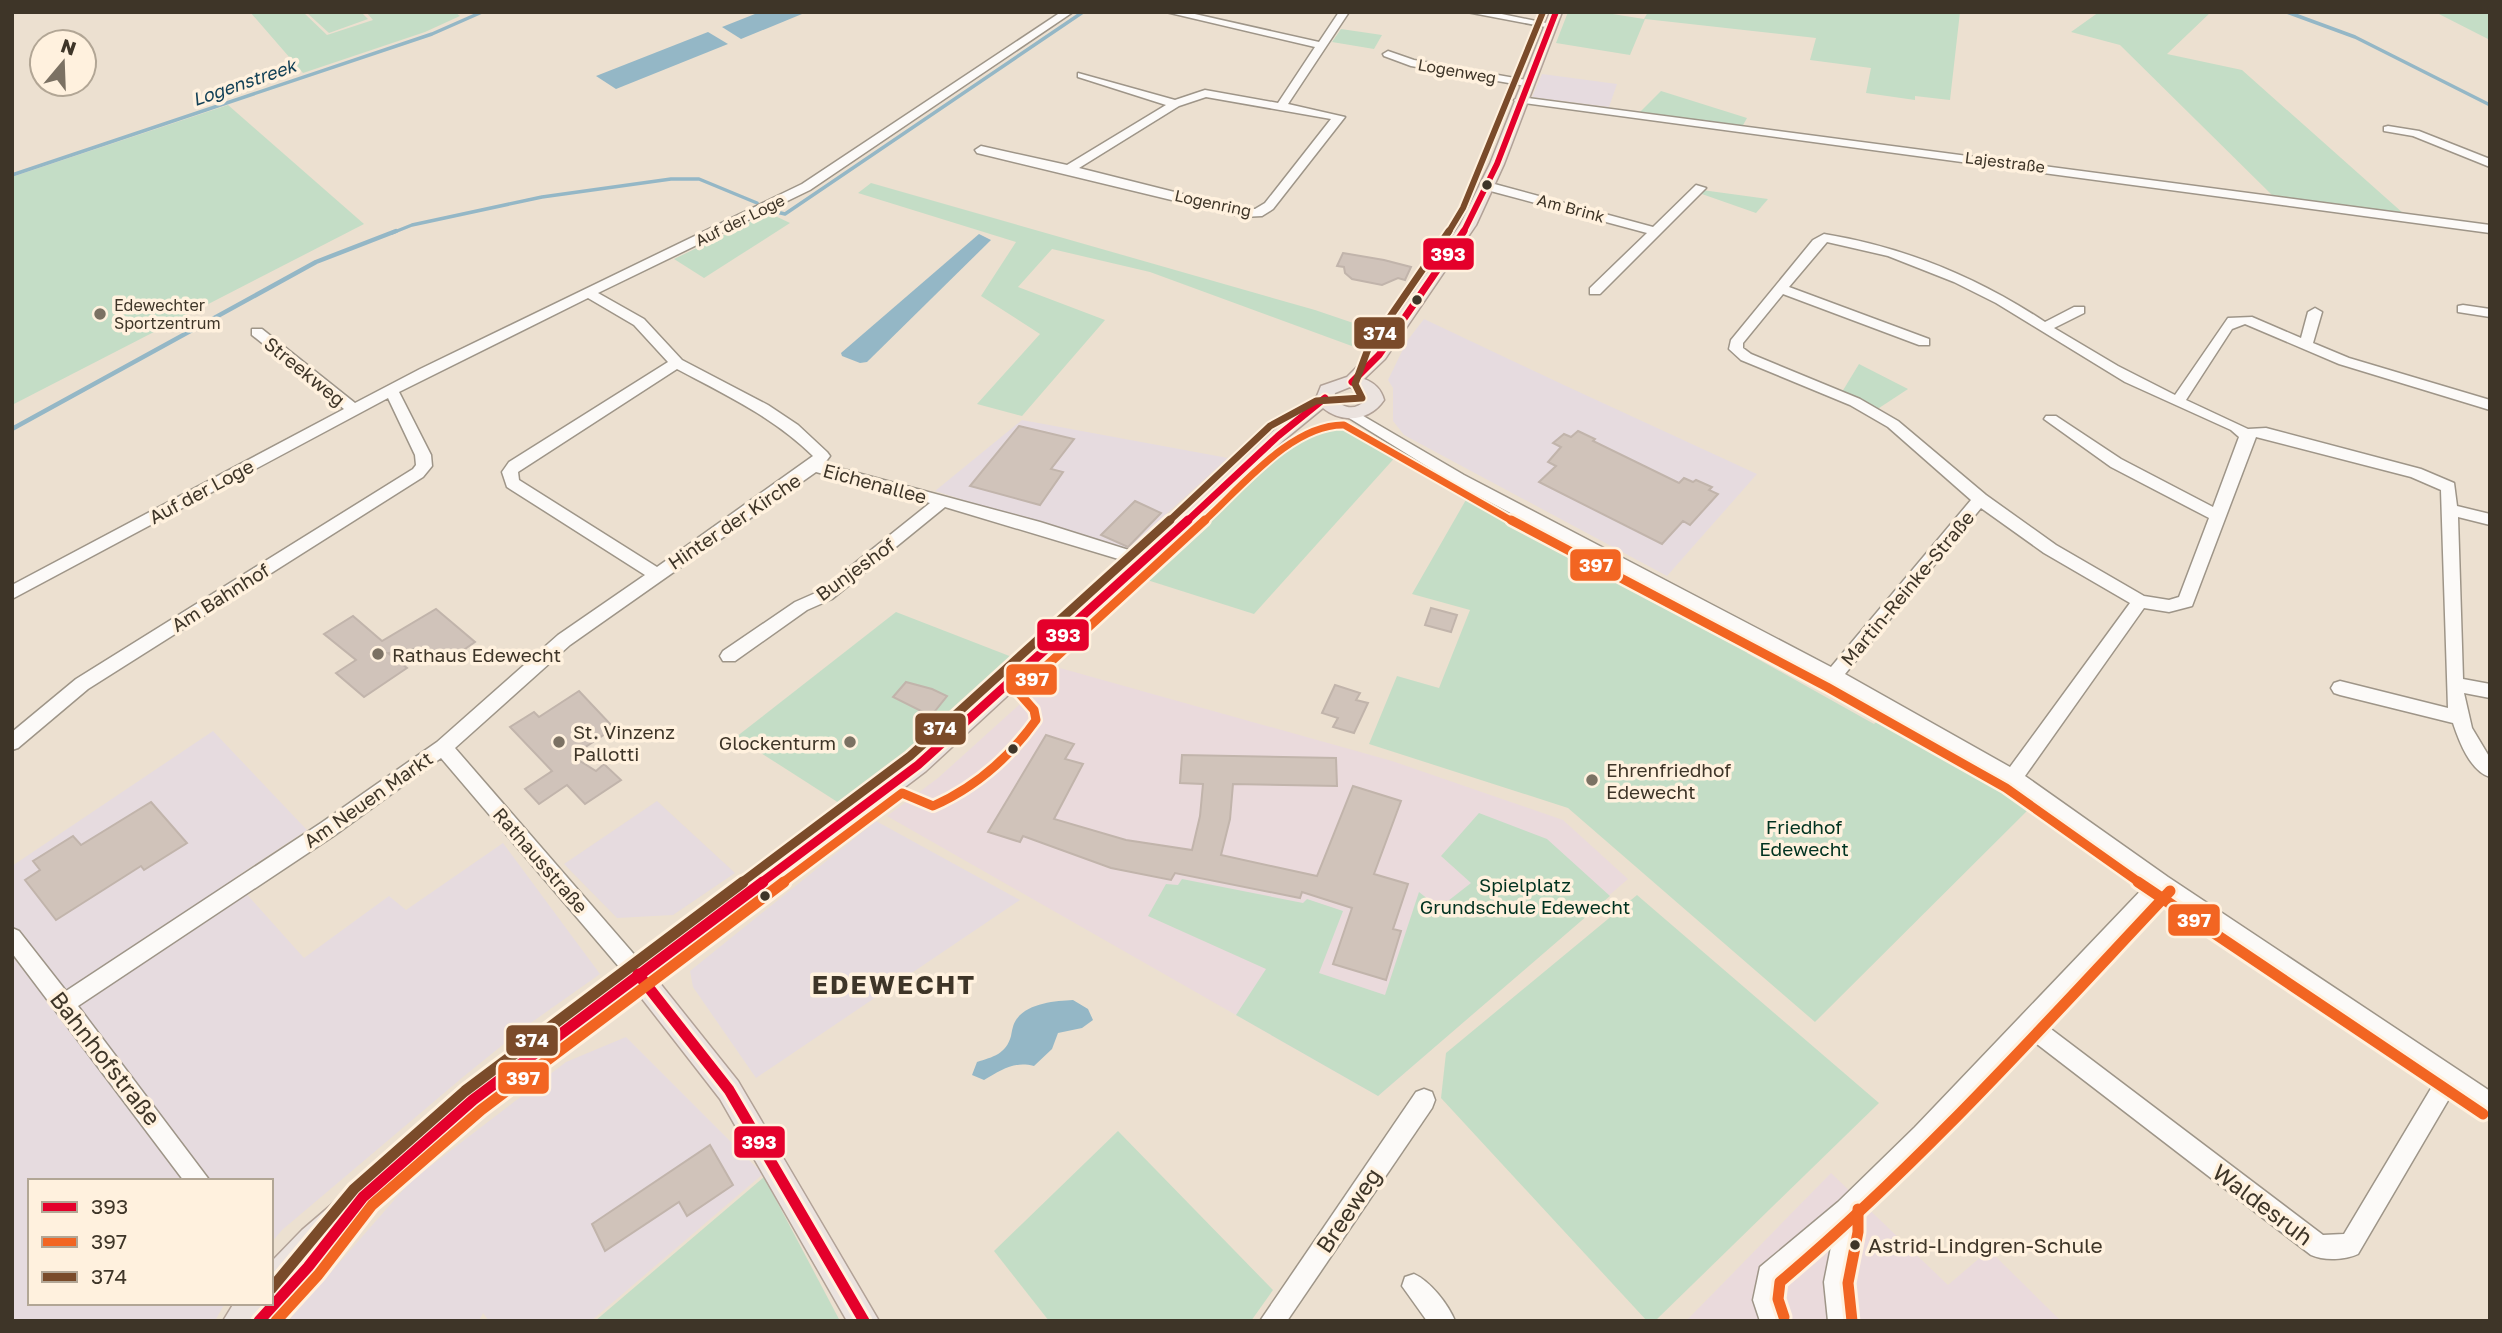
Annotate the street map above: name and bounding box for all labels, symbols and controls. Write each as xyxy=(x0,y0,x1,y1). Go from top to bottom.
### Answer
north arrow xyxy=(28,28,98,98)
text: N xyxy=(58,33,79,60)
water label: Logenstreek xyxy=(189,53,300,110)
street label: Logenweg xyxy=(1416,54,1498,88)
street label: Lajestraße xyxy=(1964,147,2046,177)
unlabelled marker xyxy=(1480,178,1494,192)
street label: Logenring xyxy=(1173,185,1253,221)
street label: Am Brink xyxy=(1535,189,1607,227)
street label: Auf der Loge xyxy=(692,190,788,250)
line badge: 393 xyxy=(1422,237,1475,271)
text: 393 xyxy=(1430,242,1466,265)
unlabelled marker xyxy=(1410,293,1424,307)
place label: Edewechter Sportzentrum xyxy=(114,295,221,333)
marker: Edewechter Sportzentrum xyxy=(92,306,108,322)
line badge: 374 xyxy=(1353,316,1406,350)
text: 374 xyxy=(1363,321,1397,344)
street label: Streekweg xyxy=(260,331,350,411)
street label: Auf der Loge xyxy=(145,454,257,528)
street label: Eichenallee xyxy=(821,458,929,508)
street label: Hinter der Kirche xyxy=(663,468,805,574)
street label: Martin-Reinke-Straße xyxy=(1836,506,1978,670)
street label: Bunjeshof xyxy=(811,533,899,605)
line badge: 397 xyxy=(1569,548,1622,582)
text: 397 xyxy=(1579,553,1613,576)
street label: Am Bahnhof xyxy=(167,558,273,636)
line badge: 393 xyxy=(1036,618,1090,652)
text: 393 xyxy=(1045,623,1081,646)
place label: Rathaus Edewecht xyxy=(392,643,561,666)
marker: Rathaus Edewecht xyxy=(370,646,386,662)
line badge: 397 xyxy=(1005,663,1058,696)
text: 397 xyxy=(1015,667,1049,690)
line badge: 374 xyxy=(914,712,967,746)
text: 374 xyxy=(923,716,957,739)
place label: St. Vinzenz Pallotti xyxy=(573,720,675,765)
place label: Glockenturm xyxy=(719,731,836,754)
marker: St. Vinzenz Pallotti xyxy=(551,734,567,750)
marker: Glockenturm xyxy=(842,734,858,750)
unlabelled marker xyxy=(1006,742,1020,756)
street label: Am Neuen Markt xyxy=(299,746,437,852)
place label: Ehrenfriedhof Edewecht xyxy=(1606,758,1731,803)
marker: Ehrenfriedhof Edewecht xyxy=(1584,772,1600,788)
street label: Rathausstraße xyxy=(489,802,593,918)
park label: Friedhof Edewecht xyxy=(1759,815,1849,860)
park label: Spielplatz Grundschule Edewecht xyxy=(1420,873,1630,918)
unlabelled marker xyxy=(758,889,772,903)
line badge: 397 xyxy=(2167,903,2221,937)
text: 397 xyxy=(2177,908,2211,931)
district label: EDEWECHT xyxy=(812,969,976,1000)
street label: Bahnhofstraße xyxy=(45,985,167,1131)
line badge: 374 xyxy=(505,1024,559,1057)
text: 374 xyxy=(515,1028,549,1051)
line badge: 397 xyxy=(497,1061,550,1095)
text: 397 xyxy=(506,1066,540,1089)
line badge: 393 xyxy=(733,1125,786,1159)
text: 393 xyxy=(741,1130,777,1153)
street label: Waldesruh xyxy=(2207,1157,2319,1251)
street label: Breeweg xyxy=(1309,1162,1387,1258)
legend xyxy=(28,1179,273,1305)
text: 393 xyxy=(91,1193,128,1219)
text: 397 xyxy=(91,1228,127,1254)
place label: Astrid-Lindgren-Schule xyxy=(1868,1232,2103,1258)
marker: Astrid-Lindgren-Schule xyxy=(1848,1238,1862,1252)
text: 374 xyxy=(91,1263,127,1289)

